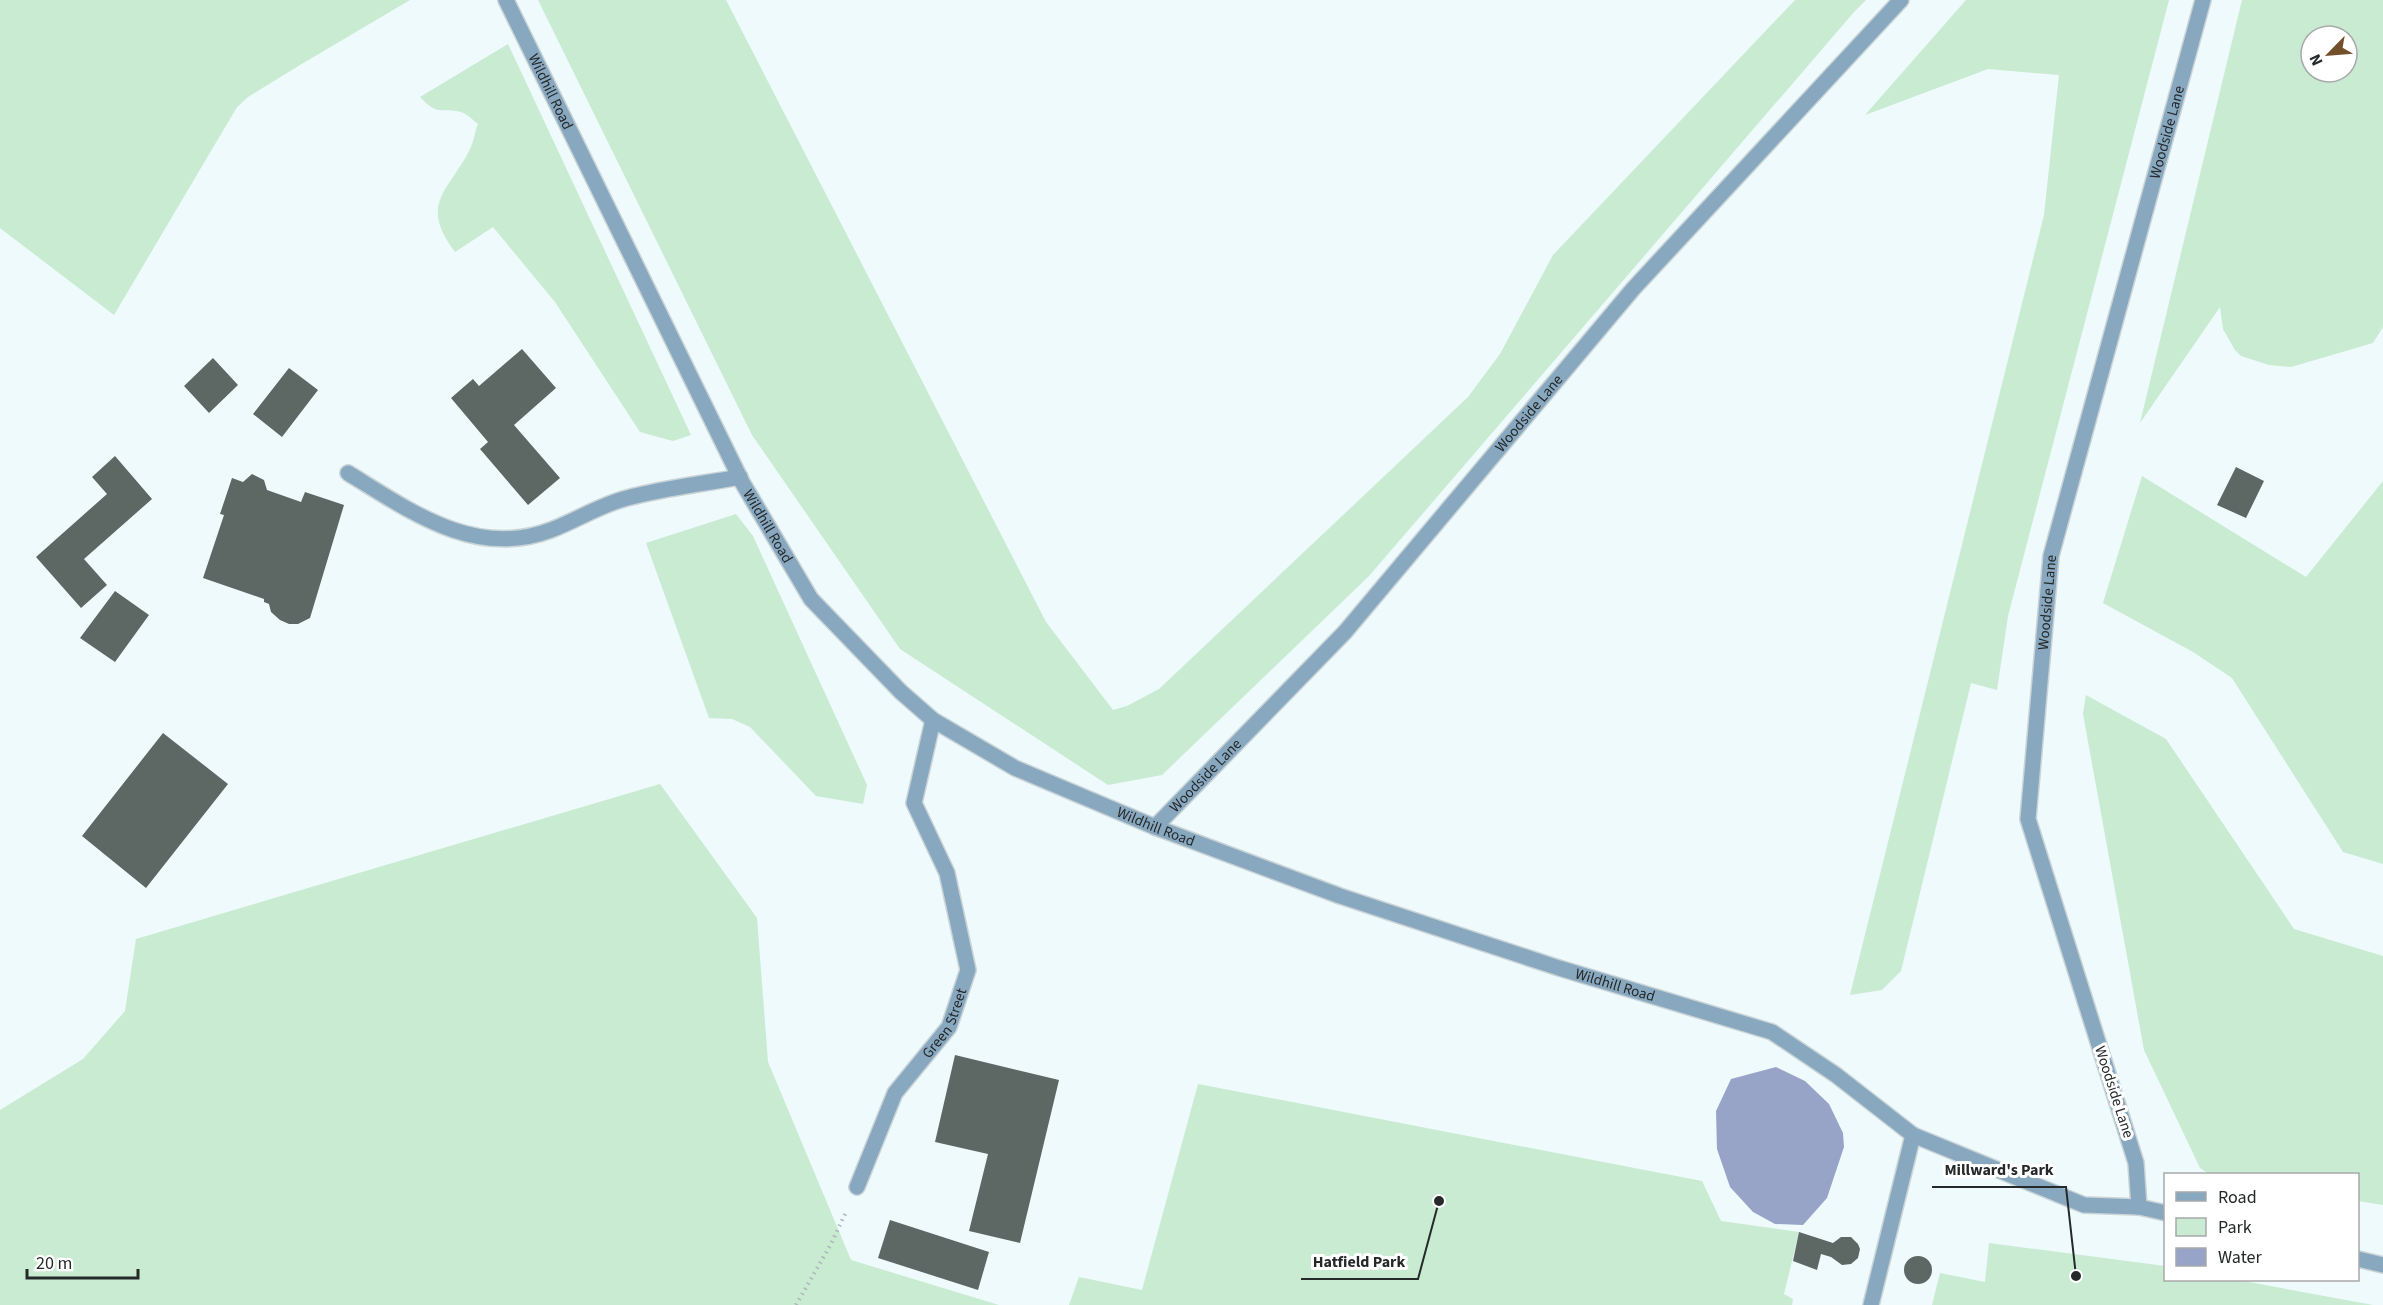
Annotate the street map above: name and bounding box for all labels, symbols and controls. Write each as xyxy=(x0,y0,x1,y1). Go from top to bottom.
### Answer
north arrow xyxy=(2299,24,2359,84)
street label: Wildhill Road xyxy=(523,50,578,133)
text: N xyxy=(2304,50,2329,69)
street label: Woodside Lane xyxy=(2144,83,2190,181)
street label: Woodside Lane xyxy=(1490,370,1568,457)
street label: Wildhill Road xyxy=(738,485,798,567)
street label: Woodside Lane xyxy=(2032,554,2062,651)
street label: Woodside Lane xyxy=(1164,734,1246,817)
street label: Wildhill Road xyxy=(1114,802,1198,851)
street label: Wildhill Road xyxy=(1573,963,1658,1007)
street label: Green Street xyxy=(917,985,972,1063)
street label: Woodside Lane xyxy=(2089,1043,2139,1141)
callout: Millward's Park xyxy=(1932,1153,2066,1187)
text: Millward's Park xyxy=(1944,1159,2054,1181)
legend xyxy=(2164,1173,2359,1281)
text: Road xyxy=(2218,1185,2257,1210)
text: Park xyxy=(2218,1215,2252,1240)
scale bar xyxy=(27,1242,138,1280)
callout: Hatfield Park xyxy=(1301,1245,1418,1279)
text: Water xyxy=(2218,1245,2262,1270)
text: 20 m xyxy=(36,1251,72,1276)
text: Hatfield Park xyxy=(1313,1251,1405,1273)

